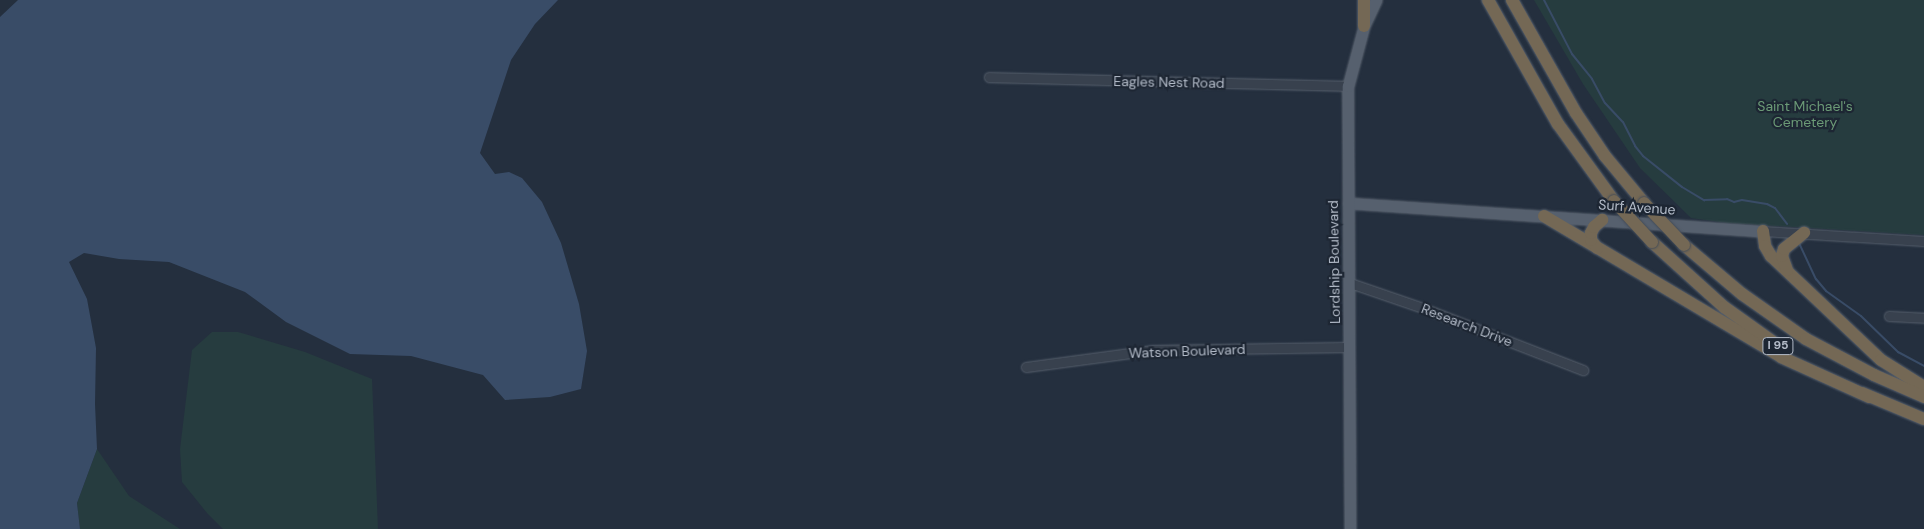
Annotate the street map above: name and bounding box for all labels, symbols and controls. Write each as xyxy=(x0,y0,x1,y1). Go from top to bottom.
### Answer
street label: Eagles Nest Road xyxy=(1113,73,1225,91)
park label: Saint Michael's Cemetery xyxy=(1757,98,1853,130)
street label: Surf Avenue xyxy=(1598,196,1676,218)
street label: Lordship Boulevard xyxy=(1325,200,1343,324)
street label: Research Drive xyxy=(1419,300,1515,350)
road number: I 95 xyxy=(1762,336,1794,356)
street label: Watson Boulevard xyxy=(1128,341,1246,361)

